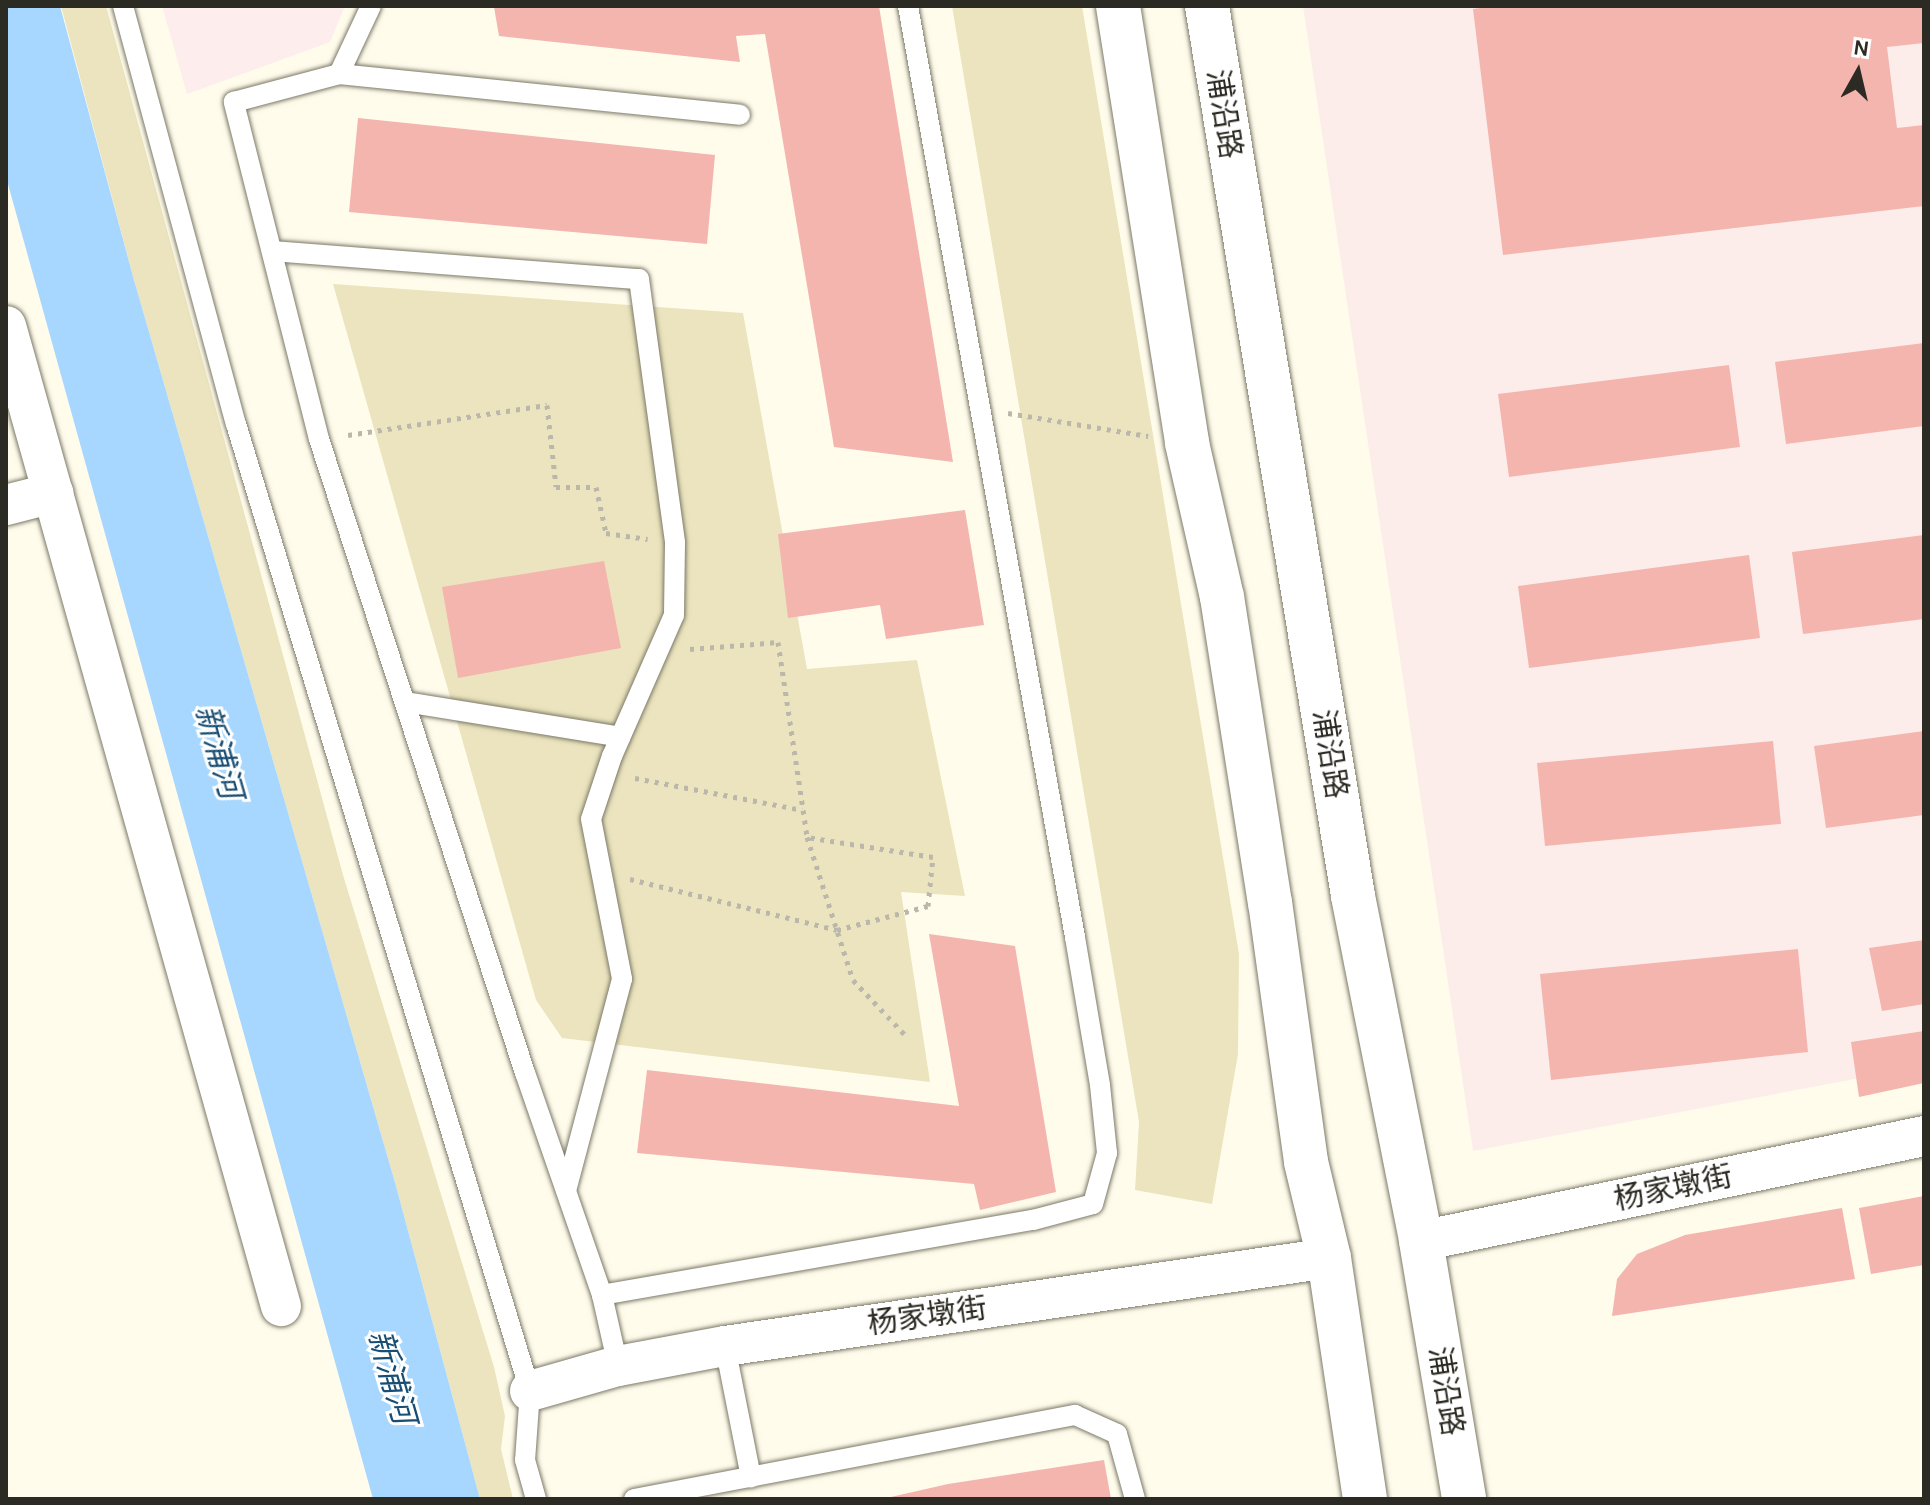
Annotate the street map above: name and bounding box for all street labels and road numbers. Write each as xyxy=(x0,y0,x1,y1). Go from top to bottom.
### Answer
street label: 浦沿路 xyxy=(1199,67,1249,161)
street label: 浦沿路 xyxy=(1305,707,1355,801)
street label: 杨家墩街 xyxy=(1611,1158,1735,1218)
street label: 杨家墩街 xyxy=(865,1290,989,1342)
street label: 浦沿路 xyxy=(1421,1344,1471,1438)

